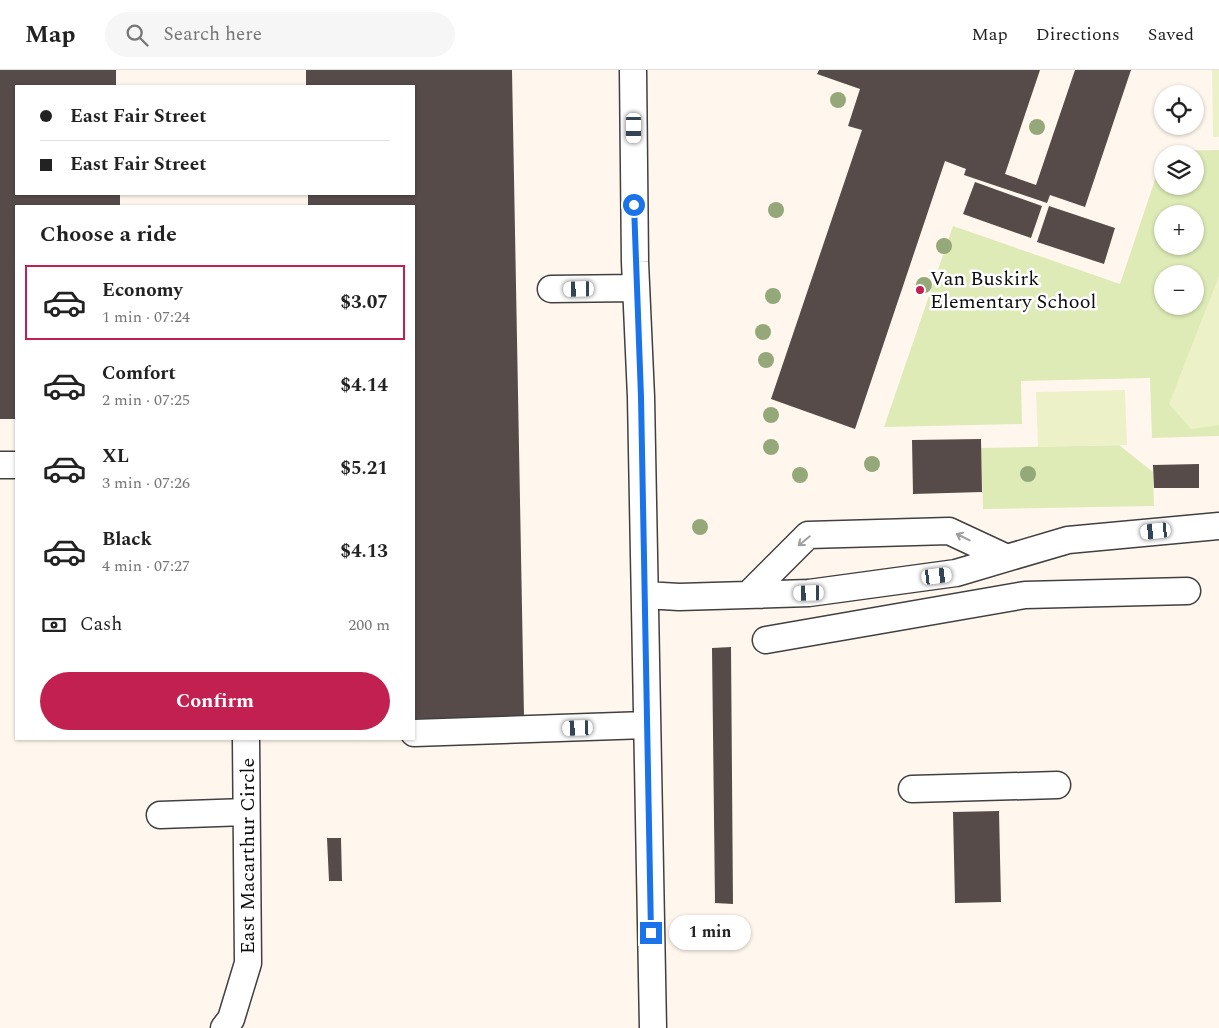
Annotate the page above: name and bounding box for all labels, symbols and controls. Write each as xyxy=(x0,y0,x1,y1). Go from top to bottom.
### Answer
search box xyxy=(105,12,455,57)
text: Map xyxy=(25,17,75,53)
text: Search here xyxy=(163,20,262,49)
icon: search xyxy=(123,21,151,49)
text: Map xyxy=(972,21,1008,48)
text: Directions xyxy=(1036,21,1120,48)
text: Saved xyxy=(1148,21,1194,48)
map controls xyxy=(1154,85,1204,315)
button: locate xyxy=(1154,85,1204,135)
text: East Fair Street xyxy=(70,102,207,131)
car xyxy=(626,113,641,143)
button: layers xyxy=(1154,145,1204,195)
text: East Fair Street xyxy=(70,150,207,179)
route start xyxy=(623,194,645,216)
button: + xyxy=(1154,205,1204,255)
text: Choose a ride xyxy=(40,218,177,251)
place label: Van Buskirk Elementary School xyxy=(930,264,1096,317)
button: − xyxy=(1154,265,1204,315)
text: Economy xyxy=(102,276,183,305)
icon: car xyxy=(42,280,87,325)
car xyxy=(563,281,594,297)
marker: Van Buskirk Elementary School xyxy=(914,284,926,296)
text: $3.07 xyxy=(340,288,388,317)
text: 1 min · 07:24 xyxy=(102,305,190,329)
text: Comfort xyxy=(102,359,176,388)
icon: car xyxy=(42,363,87,408)
text: $4.14 xyxy=(340,371,388,400)
text: 2 min · 07:25 xyxy=(102,388,190,412)
text: XL xyxy=(102,442,129,471)
icon: car xyxy=(42,446,87,491)
text: $5.21 xyxy=(340,454,388,483)
text: 3 min · 07:26 xyxy=(102,471,190,495)
car xyxy=(1140,522,1171,540)
text: Black xyxy=(102,525,152,554)
icon: car xyxy=(42,529,87,574)
one-way arrow xyxy=(956,532,971,541)
one-way arrow xyxy=(798,535,811,546)
text: $4.13 xyxy=(340,537,388,566)
text: 4 min · 07:27 xyxy=(102,554,190,578)
car xyxy=(921,567,952,585)
car xyxy=(793,585,824,601)
text: Cash xyxy=(80,610,122,639)
icon: cash xyxy=(40,611,68,639)
text: 200 m xyxy=(348,613,390,637)
button: Confirm xyxy=(40,672,390,730)
car xyxy=(562,720,593,736)
street label: East Macarthur Circle xyxy=(233,758,263,954)
callout: 1 min xyxy=(668,916,751,950)
text: 1 min xyxy=(689,920,731,944)
route end xyxy=(640,922,662,944)

